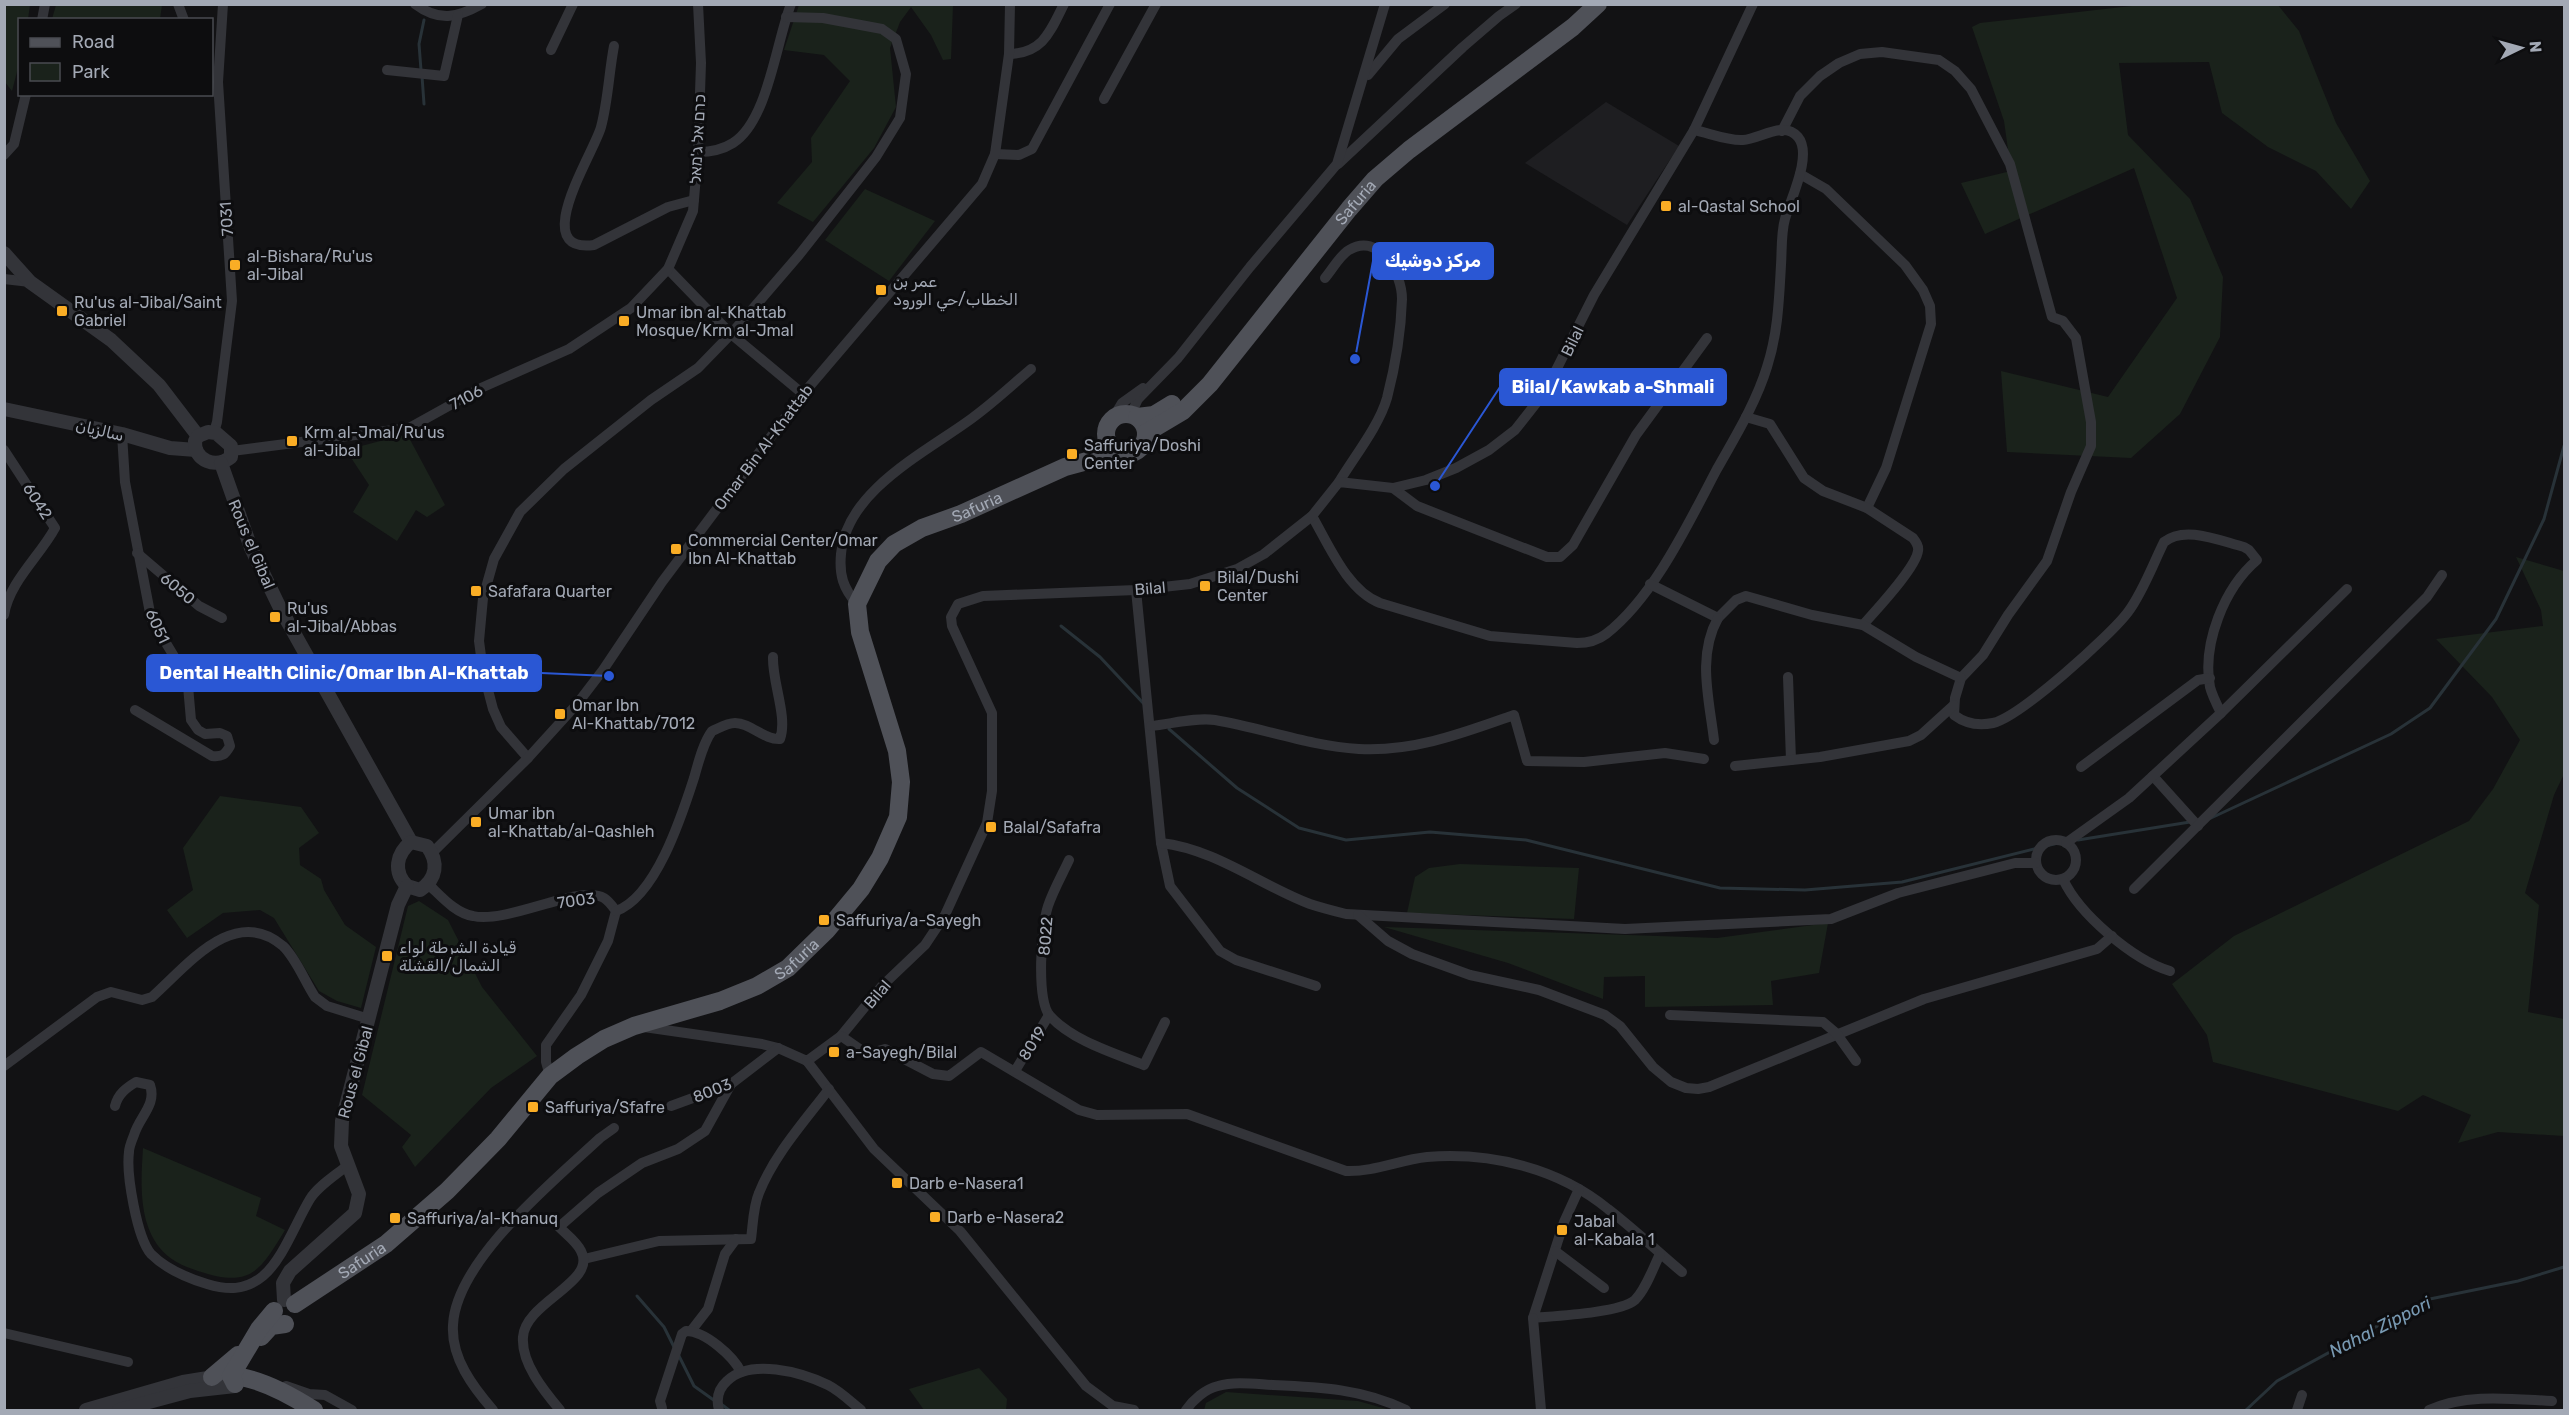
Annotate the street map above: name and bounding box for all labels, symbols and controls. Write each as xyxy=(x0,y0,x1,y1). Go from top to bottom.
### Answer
legend xyxy=(18,18,213,96)
north arrow xyxy=(2491,18,2551,78)
text: Road xyxy=(72,31,115,53)
text: N xyxy=(2525,40,2545,53)
text: Park xyxy=(72,61,110,83)
street label: כרם אל ג'מאל xyxy=(686,94,709,184)
street label: Safuria xyxy=(1331,176,1380,229)
place label: al-Qastal School xyxy=(1678,197,1800,216)
marker: al-Qastal School xyxy=(1659,199,1673,213)
street label: 7031 xyxy=(216,201,237,237)
callout: مركز دوشيك xyxy=(1373,243,1493,279)
place label: al-Bishara/Ru'us al-Jibal xyxy=(247,247,373,284)
text: مركز دوشيك xyxy=(1385,250,1481,272)
marker: al-Bishara/Ru'us al-Jibal xyxy=(228,258,242,272)
place label: عمر بن الخطاب/حي الورود xyxy=(893,272,1018,312)
marker: عمر بن الخطاب/حي الورود xyxy=(874,283,888,297)
place label: Ru'us al-Jibal/Saint Gabriel xyxy=(74,293,222,330)
place label: Umar ibn al-Khattab Mosque/Krm al-Jmal xyxy=(636,303,794,340)
marker: Ru'us al-Jibal/Saint Gabriel xyxy=(55,304,69,318)
marker: Umar ibn al-Khattab Mosque/Krm al-Jmal xyxy=(617,314,631,328)
street label: Bilal xyxy=(1557,323,1588,359)
callout: Bilal/Kawkab a-Shmali xyxy=(1500,369,1726,405)
text: Bilal/Kawkab a-Shmali xyxy=(1512,376,1714,398)
street label: 7106 xyxy=(446,381,486,414)
street label: Omar Bin Al-Khattab xyxy=(710,381,817,514)
street label: سالزيان xyxy=(74,416,126,446)
place label: Krm al-Jmal/Ru'us al-Jibal xyxy=(304,423,445,460)
marker: Krm al-Jmal/Ru'us al-Jibal xyxy=(285,434,299,448)
place label: Saffuriya/Doshi Center xyxy=(1084,436,1201,473)
marker: Saffuriya/Doshi Center xyxy=(1065,447,1079,461)
street label: 6042 xyxy=(19,480,56,523)
street label: Safuria xyxy=(949,488,1005,527)
street label: Rous el Gibal xyxy=(224,497,279,592)
place label: Commercial Center/Omar Ibn Al-Khattab xyxy=(688,531,878,568)
marker: Commercial Center/Omar Ibn Al-Khattab xyxy=(669,542,683,556)
street label: 6050 xyxy=(156,568,199,608)
place label: Bilal/Dushi Center xyxy=(1217,568,1299,605)
street label: Bilal xyxy=(1134,578,1166,599)
marker: Bilal/Dushi Center xyxy=(1198,579,1212,593)
place label: Safafara Quarter xyxy=(488,582,612,601)
marker: Safafara Quarter xyxy=(469,584,483,598)
place label: Ru'us al-Jibal/Abbas xyxy=(287,599,397,636)
street label: 6051 xyxy=(141,606,174,647)
marker: Ru'us al-Jibal/Abbas xyxy=(268,610,282,624)
callout: Dental Health Clinic/Omar Ibn Al-Khattab xyxy=(147,655,541,691)
text: Dental Health Clinic/Omar Ibn Al-Khattab xyxy=(159,662,529,684)
place label: Omar Ibn Al-Khattab/7012 xyxy=(572,696,695,733)
marker: Omar Ibn Al-Khattab/7012 xyxy=(553,707,567,721)
place label: Umar ibn al-Khattab/al-Qashleh xyxy=(488,804,655,841)
marker: Umar ibn al-Khattab/al-Qashleh xyxy=(469,815,483,829)
place label: Balal/Safafra xyxy=(1003,818,1101,837)
marker: Balal/Safafra xyxy=(984,820,998,834)
street label: 7003 xyxy=(556,888,596,913)
place label: Saffuriya/a-Sayegh xyxy=(836,911,981,930)
marker: Saffuriya/a-Sayegh xyxy=(817,913,831,927)
street label: 8022 xyxy=(1034,916,1057,956)
street label: Safuria xyxy=(771,934,823,984)
place label: قيادة الشرطة لواء الشمال/القشلة xyxy=(399,938,516,975)
marker: قيادة الشرطة لواء الشمال/القشلة xyxy=(380,949,394,963)
street label: Bilal xyxy=(860,976,895,1012)
street label: 8019 xyxy=(1015,1023,1050,1064)
street label: Rous el Gibal xyxy=(334,1024,377,1120)
place label: a-Sayegh/Bilal xyxy=(846,1043,957,1062)
marker: a-Sayegh/Bilal xyxy=(827,1045,841,1059)
street label: 8003 xyxy=(690,1074,734,1107)
place label: Saffuriya/Sfafre xyxy=(545,1098,665,1117)
marker: Saffuriya/Sfafre xyxy=(526,1100,540,1114)
place label: Darb e-Nasera1 xyxy=(909,1174,1024,1193)
marker: Darb e-Nasera1 xyxy=(890,1176,904,1190)
place label: Darb e-Nasera2 xyxy=(947,1208,1064,1227)
place label: Saffuriya/al-Khanuq xyxy=(407,1209,558,1228)
marker: Darb e-Nasera2 xyxy=(928,1210,942,1224)
marker: Saffuriya/al-Khanuq xyxy=(388,1211,402,1225)
place label: Jabal al-Kabala 1 xyxy=(1574,1212,1655,1249)
marker: Jabal al-Kabala 1 xyxy=(1555,1223,1569,1237)
street label: Safuria xyxy=(335,1238,390,1283)
water label: Nahal Zippori xyxy=(2325,1292,2435,1362)

